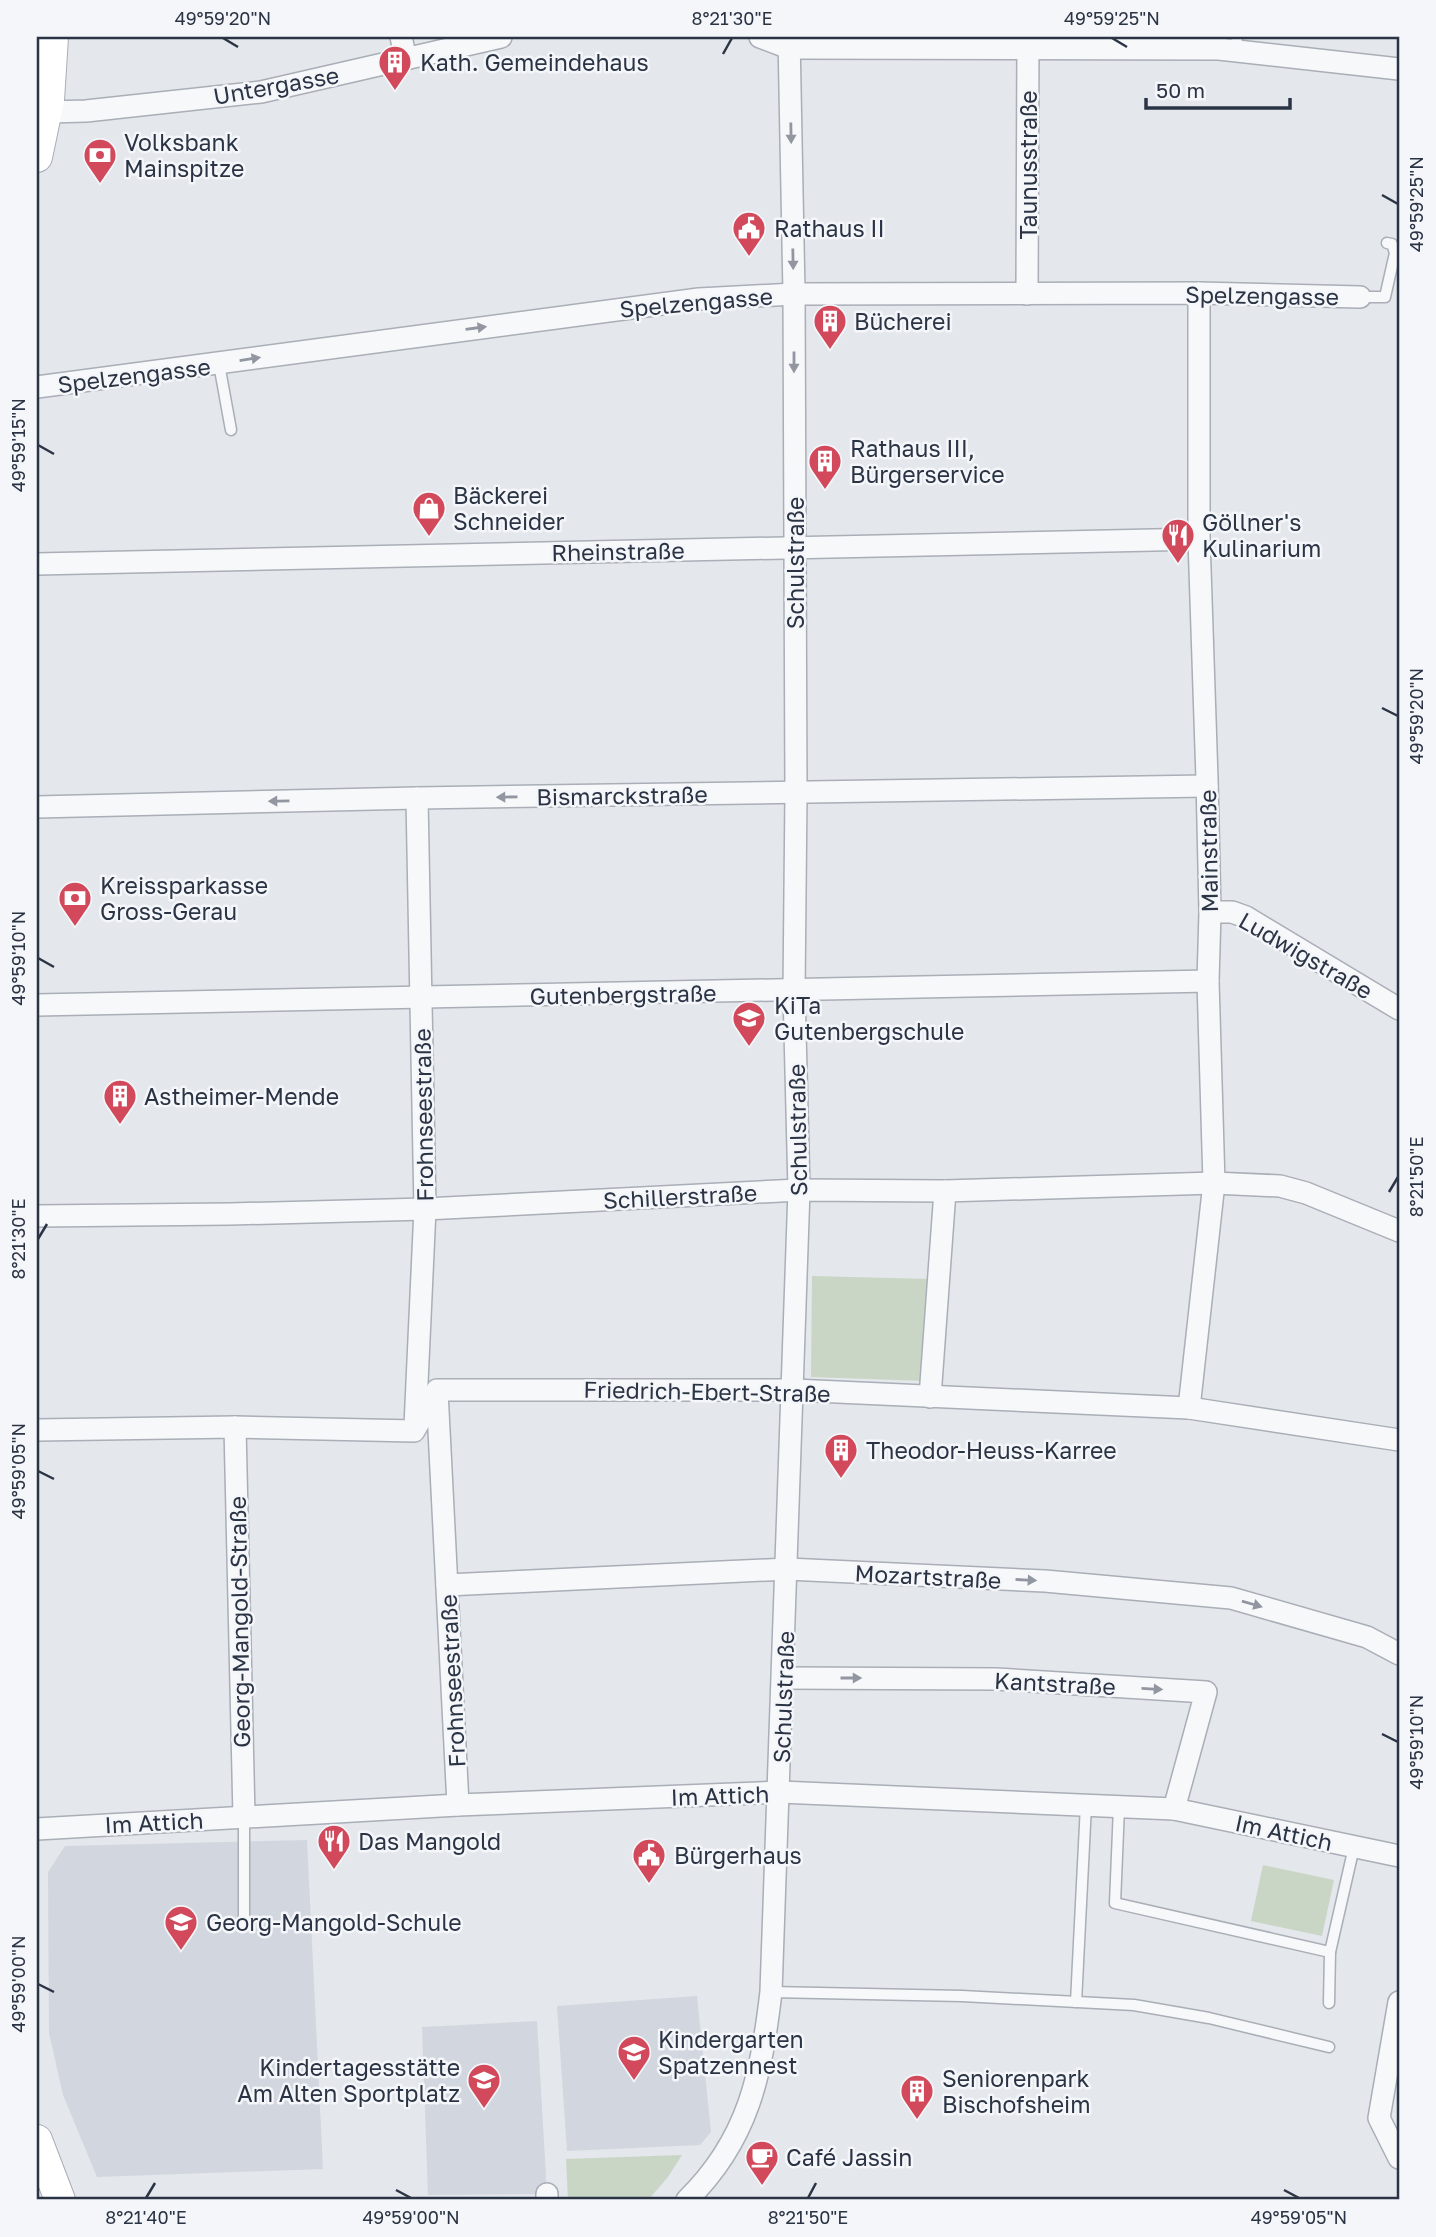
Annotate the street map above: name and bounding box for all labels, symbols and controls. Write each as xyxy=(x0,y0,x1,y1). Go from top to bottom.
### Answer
text: 49°59'20"N xyxy=(175,7,271,29)
text: 8°21'30"E xyxy=(692,7,772,29)
text: 49°59'25"N xyxy=(1064,7,1160,29)
building icon: Kath. Gemeindehaus xyxy=(376,43,414,92)
place label: Kath. Gemeindehaus xyxy=(420,48,649,76)
street label: Untergasse xyxy=(211,60,341,110)
scale bar xyxy=(1146,66,1289,110)
text: 50 m xyxy=(1156,77,1205,103)
street label: Taunusstraße xyxy=(1014,90,1042,240)
one-way arrow xyxy=(785,122,796,144)
place label: Volksbank Mainspitze xyxy=(124,128,244,182)
bank icon: Volksbank Mainspitze xyxy=(81,136,119,185)
text: 49°59'25"N xyxy=(1405,156,1427,252)
public building icon: Rathaus II xyxy=(730,209,768,258)
place label: Rathaus II xyxy=(774,214,885,242)
one-way arrow xyxy=(787,248,799,270)
street label: Spelzengasse xyxy=(1185,280,1339,310)
street label: Spelzengasse xyxy=(618,281,774,323)
building icon: Bücherei xyxy=(811,302,849,351)
place label: Bücherei xyxy=(854,307,952,335)
one-way arrow xyxy=(465,322,487,333)
one-way arrow xyxy=(788,351,800,373)
street label: Spelzengasse xyxy=(56,352,212,398)
one-way arrow xyxy=(239,353,261,364)
text: 49°59'15"N xyxy=(7,398,29,492)
place label: Rathaus III, Bürgerservice xyxy=(850,434,1005,488)
building icon: Rathaus III, Bürgerservice xyxy=(806,442,844,491)
place label: Bäckerei Schneider xyxy=(453,481,565,535)
shop icon: Bäckerei Schneider xyxy=(410,489,448,538)
street label: Schulstraße xyxy=(781,497,809,629)
place label: Göllner's Kulinarium xyxy=(1202,508,1321,562)
restaurant icon: Göllner's Kulinarium xyxy=(1159,516,1197,565)
street label: Rheinstraße xyxy=(551,536,685,566)
text: 49°59'20"N xyxy=(1405,668,1427,764)
street label: Bismarckstraße xyxy=(536,780,708,810)
street label: Mainstraße xyxy=(1193,789,1223,913)
one-way arrow xyxy=(496,791,518,803)
one-way arrow xyxy=(268,796,290,807)
place label: Kreissparkasse Gross-Gerau xyxy=(100,871,268,925)
bank icon: Kreissparkasse Gross-Gerau xyxy=(56,879,94,928)
street label: Ludwigstraße xyxy=(1234,906,1378,1004)
text: 49°59'10"N xyxy=(7,911,29,1005)
street label: Gutenbergstraße xyxy=(529,978,717,1010)
place label: KiTa Gutenbergschule xyxy=(774,991,964,1045)
school or university icon: KiTa Gutenbergschule xyxy=(730,999,768,1048)
street label: Frohnseestraße xyxy=(407,1028,439,1202)
street label: Schulstraße xyxy=(782,1064,812,1196)
building icon: Astheimer-Mende xyxy=(101,1077,139,1126)
place label: Astheimer-Mende xyxy=(144,1082,339,1110)
text: 8°21'50"E xyxy=(1405,1137,1427,1217)
street label: Schillerstraße xyxy=(602,1178,758,1214)
text: 8°21'30"E xyxy=(7,1199,29,1279)
street label: Friedrich-Ebert-Straße xyxy=(583,1375,831,1407)
text: 49°59'05"N xyxy=(7,1423,29,1519)
building icon: Theodor-Heuss-Karree xyxy=(822,1431,860,1480)
place label: Theodor-Heuss-Karree xyxy=(866,1436,1117,1464)
street label: Georg-Mangold-Straße xyxy=(223,1496,255,1748)
street label: Mozartstraße xyxy=(854,1558,1002,1594)
one-way arrow xyxy=(1016,1575,1038,1586)
street label: Frohnseestraße xyxy=(433,1594,471,1768)
one-way arrow xyxy=(1242,1600,1263,1610)
street label: Schulstraße xyxy=(767,1630,799,1764)
street label: Kantstraße xyxy=(994,1666,1116,1700)
one-way arrow xyxy=(840,1672,862,1684)
one-way arrow xyxy=(1141,1683,1163,1694)
text: 49°59'10"N xyxy=(1405,1695,1427,1789)
street label: Im Attich xyxy=(670,1779,770,1811)
street label: Im Attich xyxy=(104,1805,204,1839)
street label: Im Attich xyxy=(1233,1808,1335,1856)
restaurant icon: Das Mangold xyxy=(315,1822,353,1871)
place label: Das Mangold xyxy=(358,1827,501,1855)
public building icon: Bürgerhaus xyxy=(630,1836,668,1885)
place label: Bürgerhaus xyxy=(674,1841,802,1869)
school or university icon: Georg-Mangold-Schule xyxy=(162,1903,200,1952)
place label: Georg-Mangold-Schule xyxy=(206,1908,462,1936)
text: 49°59'00"N xyxy=(7,1935,29,2033)
place label: Kindergarten Spatzennest xyxy=(658,2025,804,2079)
school or university icon: Kindergarten Spatzennest xyxy=(615,2033,653,2082)
place label: Kindertagesstätte Am Alten Sportplatz xyxy=(237,2053,460,2107)
school or university icon: Kindertagesstätte Am Alten Sportplatz xyxy=(465,2061,503,2110)
place label: Seniorenpark Bischofsheim xyxy=(942,2064,1091,2118)
building icon: Seniorenpark Bischofsheim xyxy=(898,2072,936,2121)
cafe icon: Café Jassin xyxy=(743,2138,781,2187)
place label: Café Jassin xyxy=(786,2143,912,2171)
text: 8°21'40"E xyxy=(105,2206,187,2228)
text: 49°59'00"N xyxy=(362,2206,460,2228)
text: 8°21'50"E xyxy=(768,2206,848,2228)
text: 49°59'05"N xyxy=(1251,2206,1347,2228)

